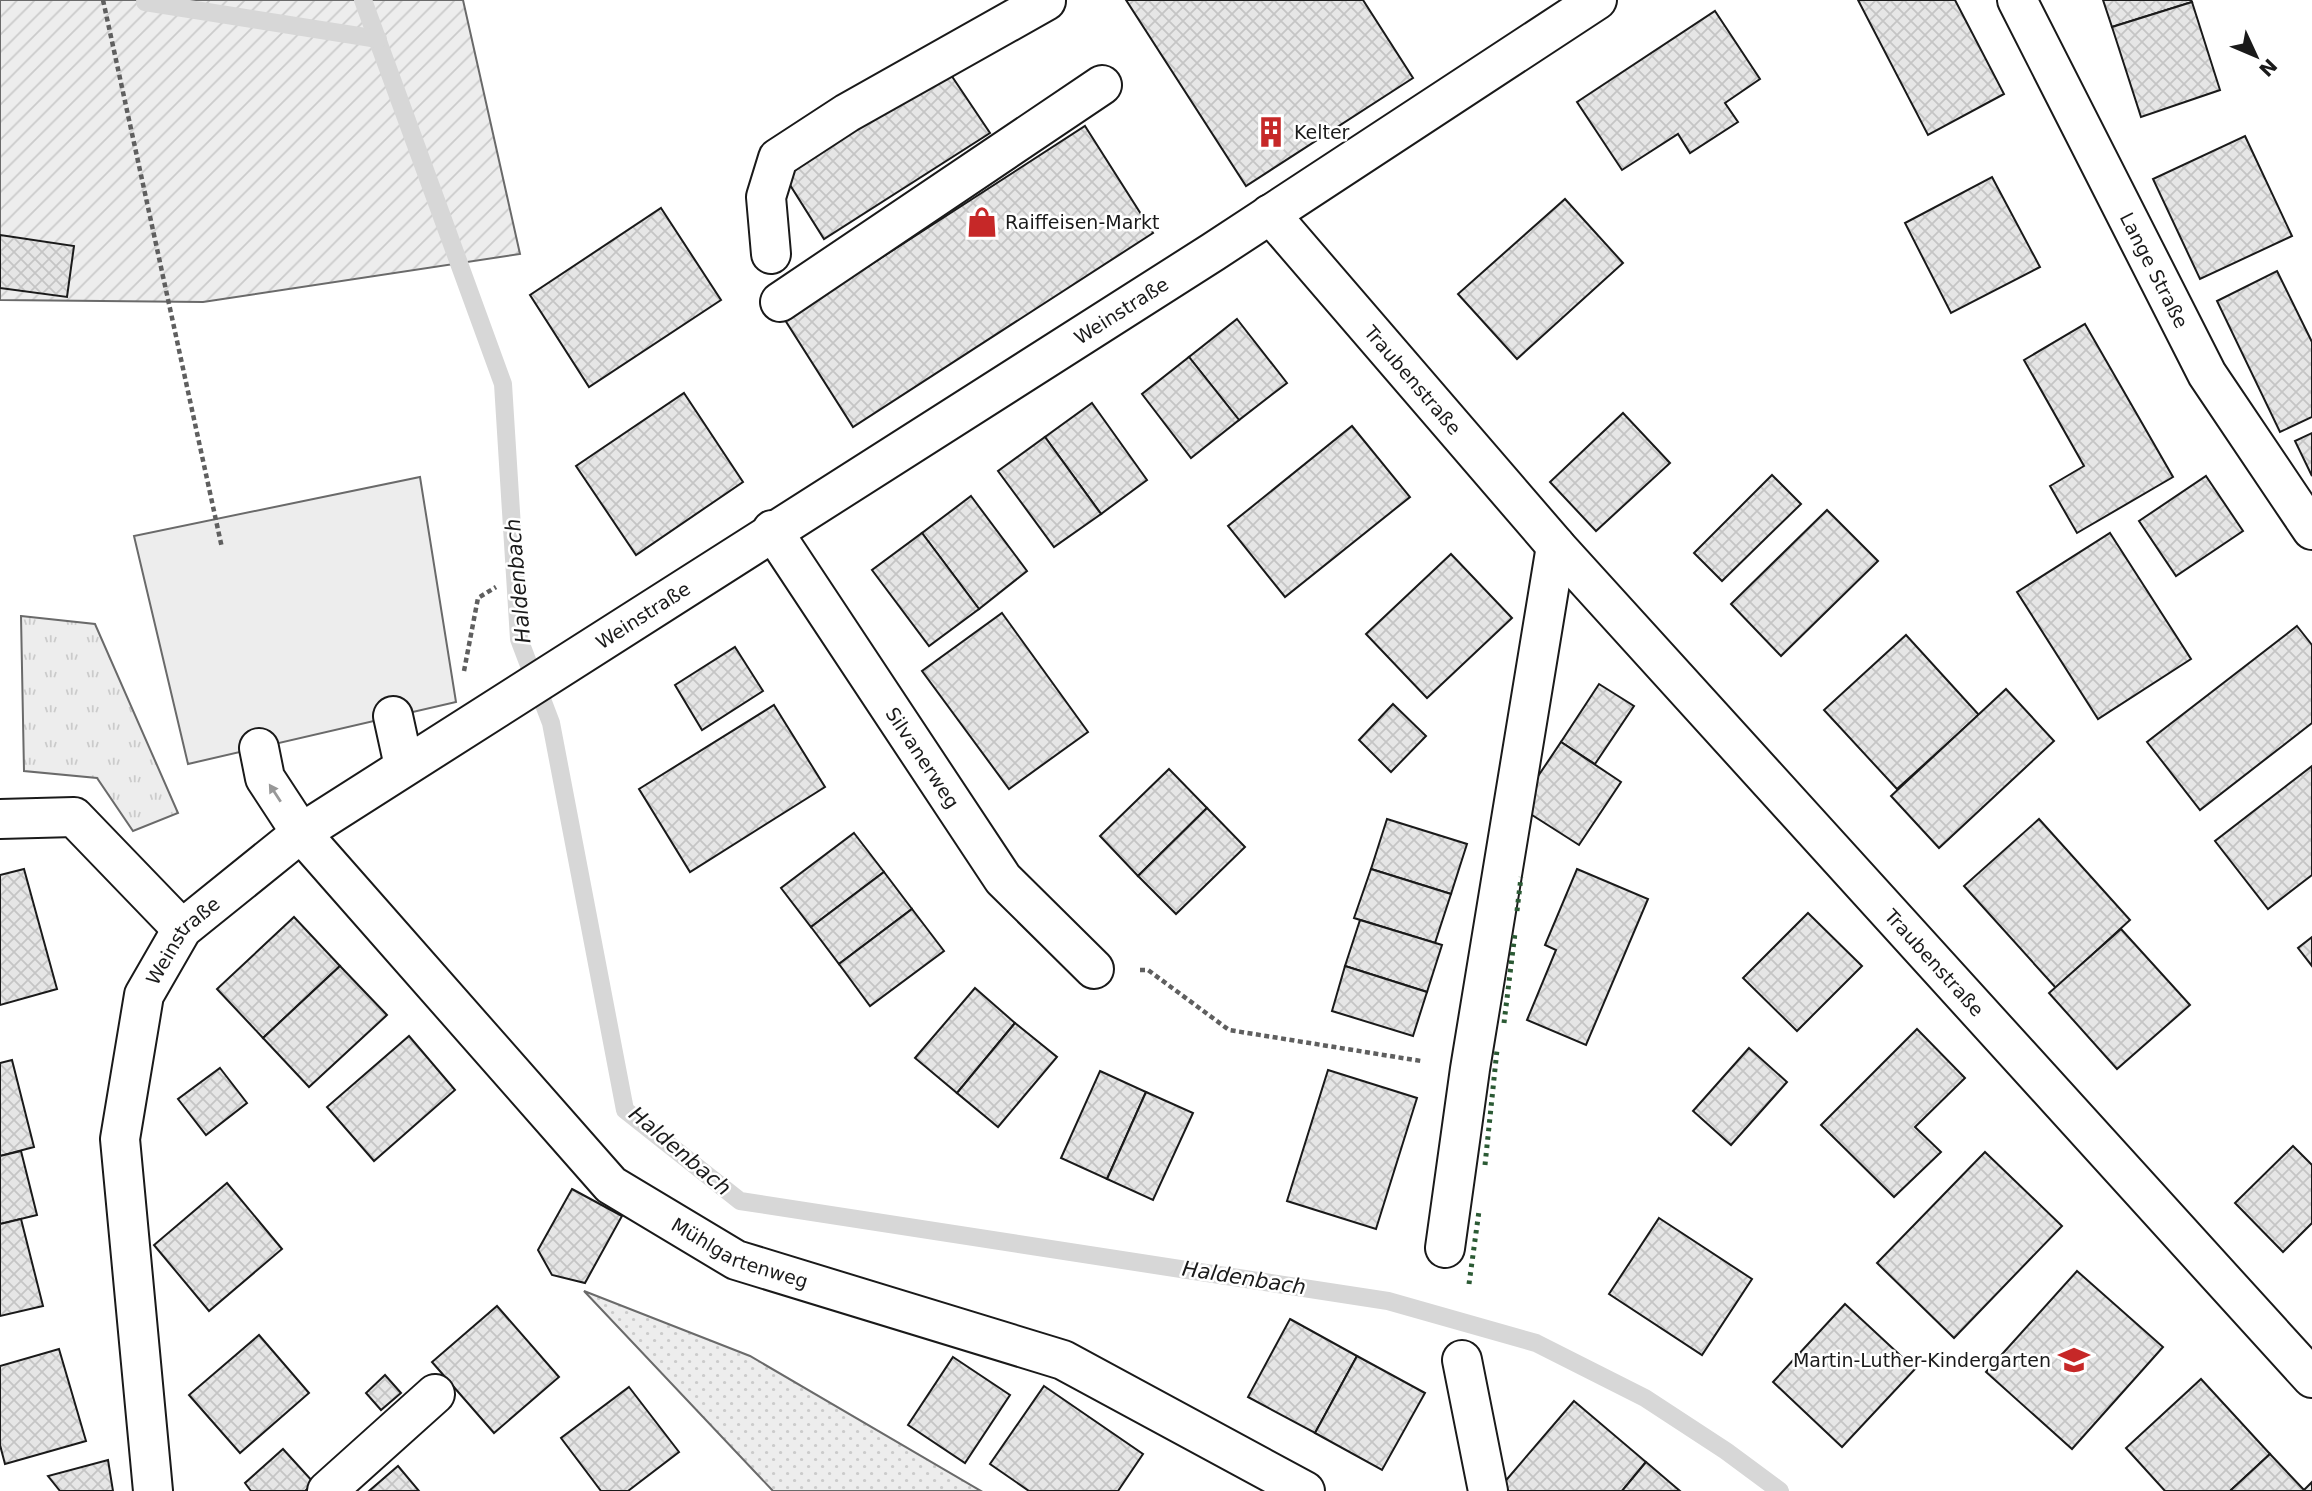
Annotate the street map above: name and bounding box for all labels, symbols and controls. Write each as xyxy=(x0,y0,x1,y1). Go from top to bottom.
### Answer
north arrow xyxy=(2221,21,2291,91)
text: N xyxy=(2255,54,2282,81)
building icon: Kelter xyxy=(1254,115,1288,149)
place label: Kelter xyxy=(1294,121,1350,143)
shop icon: Raiffeisen-Markt xyxy=(965,205,999,239)
street label: Lange Straße xyxy=(2116,209,2193,332)
place label: Raiffeisen-Markt xyxy=(1005,211,1160,233)
street label: Weinstraße xyxy=(1070,272,1172,349)
street label: Traubenstraße xyxy=(1359,320,1466,439)
water label: Haldenbach xyxy=(501,518,535,644)
street label: Weinstraße xyxy=(592,577,694,653)
street label: Silvanerweg xyxy=(881,703,964,812)
one-way arrow xyxy=(268,783,281,802)
street label: Weinstraße xyxy=(141,892,224,988)
street label: Traubenstraße xyxy=(1880,904,1989,1020)
water label: Haldenbach xyxy=(624,1102,736,1200)
street label: Mühlgartenweg xyxy=(668,1213,811,1292)
water label: Haldenbach xyxy=(1180,1256,1308,1300)
school or university icon: Martin-Luther-Kindergarten xyxy=(2057,1343,2091,1377)
place label: Martin-Luther-Kindergarten xyxy=(1793,1349,2051,1371)

